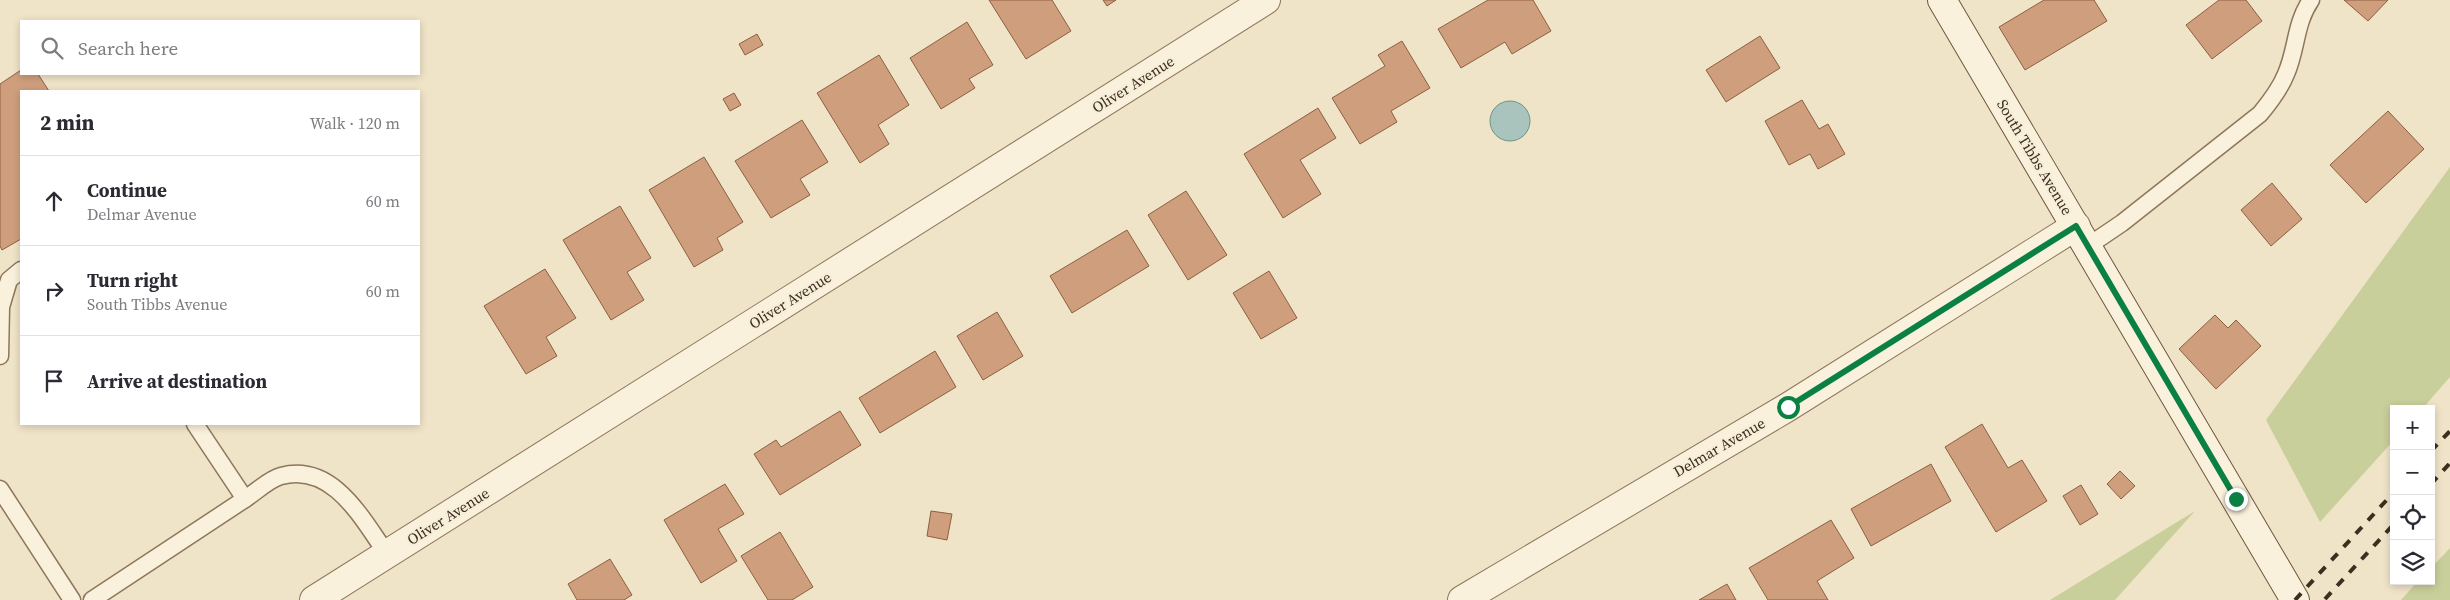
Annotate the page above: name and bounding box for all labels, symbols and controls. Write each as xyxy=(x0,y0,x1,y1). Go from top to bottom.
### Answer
search box xyxy=(20,20,420,75)
icon: search xyxy=(38,34,66,62)
text: Search here xyxy=(78,35,178,61)
street label: Oliver Avenue xyxy=(1088,50,1178,118)
street label: South Tibbs Avenue xyxy=(1992,95,2078,219)
text: 2 min xyxy=(40,108,95,137)
text: Walk · 120 m xyxy=(310,112,400,134)
text: Continue xyxy=(87,177,167,203)
icon: ahead xyxy=(40,187,68,215)
text: 60 m xyxy=(366,190,400,212)
text: Delmar Avenue xyxy=(87,203,197,225)
street label: Oliver Avenue xyxy=(745,266,835,334)
text: Turn right xyxy=(87,267,178,293)
icon: right xyxy=(40,277,68,305)
text: 60 m xyxy=(366,280,400,302)
text: South Tibbs Avenue xyxy=(87,293,227,315)
icon: arrive xyxy=(40,367,68,395)
text: Arrive at destination xyxy=(87,368,267,394)
route start xyxy=(1777,396,1800,419)
map controls xyxy=(2390,405,2435,585)
button: + xyxy=(2390,405,2435,450)
street label: Delmar Avenue xyxy=(1669,412,1769,482)
button: − xyxy=(2390,450,2435,495)
street label: Oliver Avenue xyxy=(403,482,493,550)
route end xyxy=(2225,488,2248,511)
button: locate xyxy=(2390,495,2435,540)
button: layers xyxy=(2390,540,2435,585)

